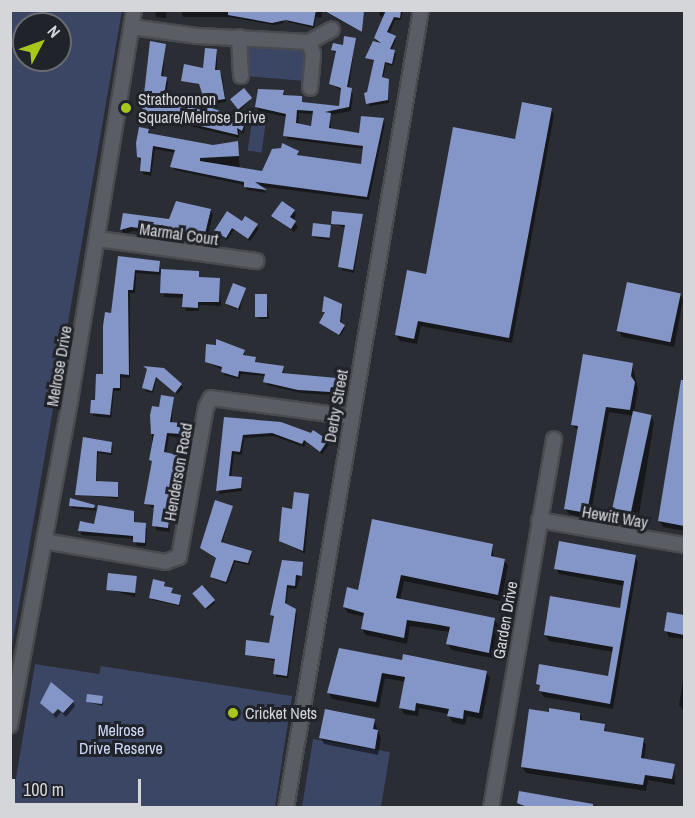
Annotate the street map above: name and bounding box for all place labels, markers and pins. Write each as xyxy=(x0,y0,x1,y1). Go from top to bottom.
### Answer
place label: Strathconnon Square/Melrose Drive xyxy=(138,89,266,127)
marker: Strathconnon Square/Melrose Drive xyxy=(119,101,133,115)
place label: Cricket Nets xyxy=(245,703,317,723)
marker: Cricket Nets xyxy=(226,706,240,720)

